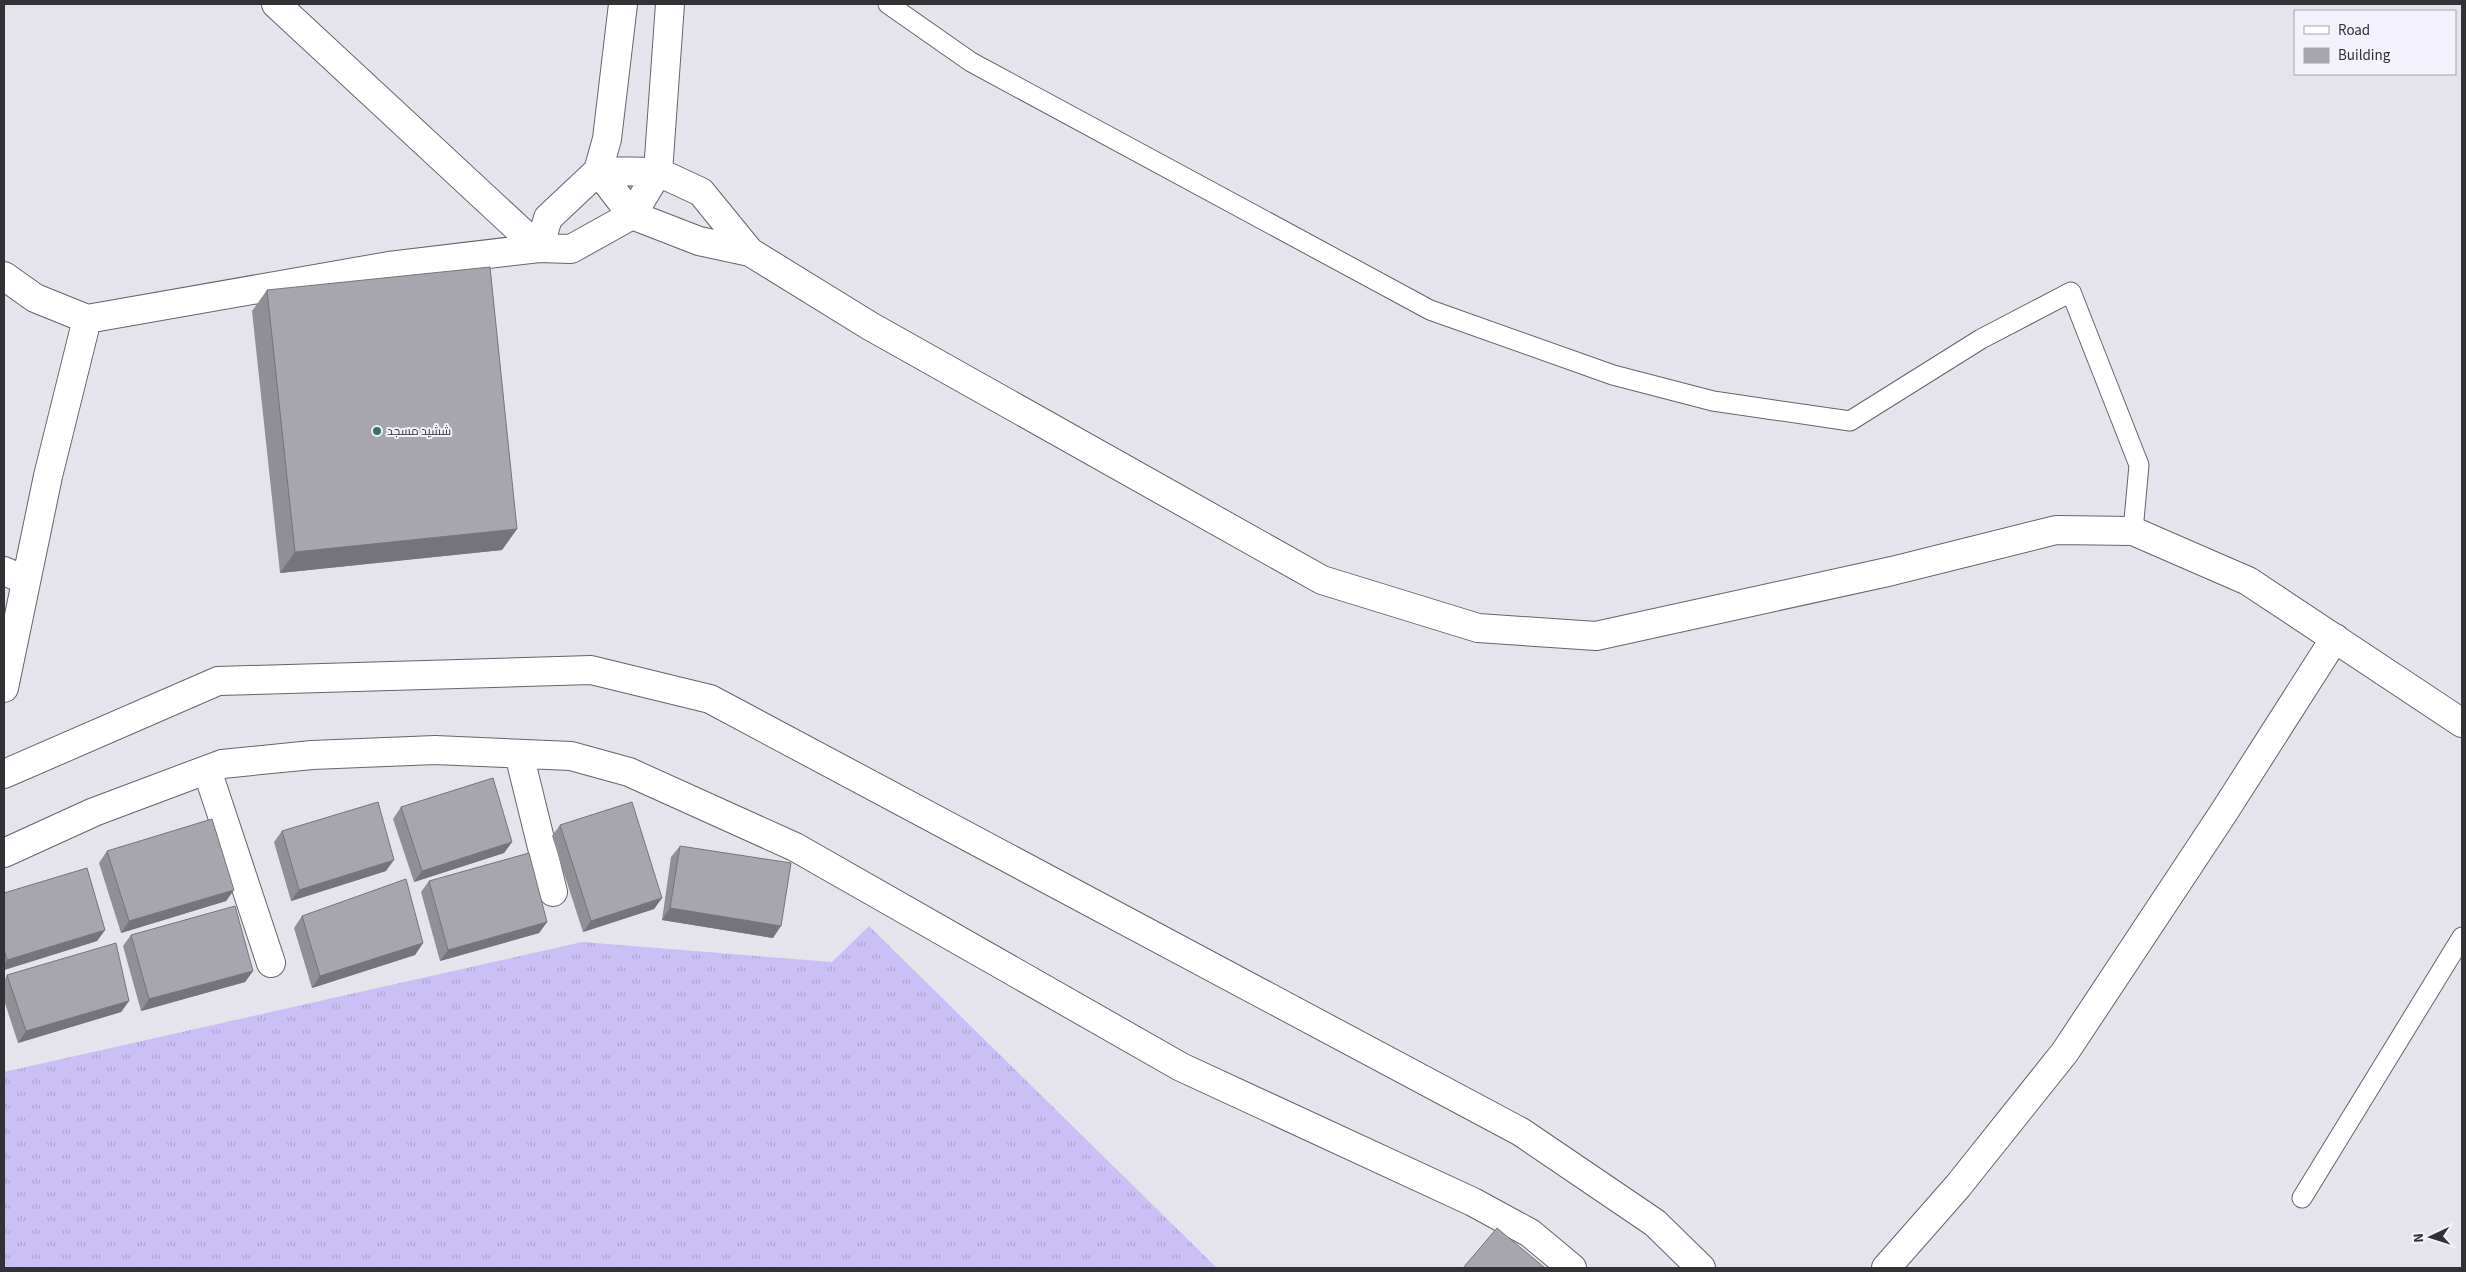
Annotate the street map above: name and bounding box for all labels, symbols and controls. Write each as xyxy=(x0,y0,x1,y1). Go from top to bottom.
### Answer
legend xyxy=(2294,10,2456,75)
text: Road xyxy=(2338,20,2370,41)
text: Building xyxy=(2338,45,2391,66)
place label: ششید مسجد xyxy=(387,423,451,440)
marker: ششید مسجد xyxy=(371,425,383,437)
north arrow xyxy=(2406,1212,2456,1262)
text: N xyxy=(2409,1232,2429,1243)

